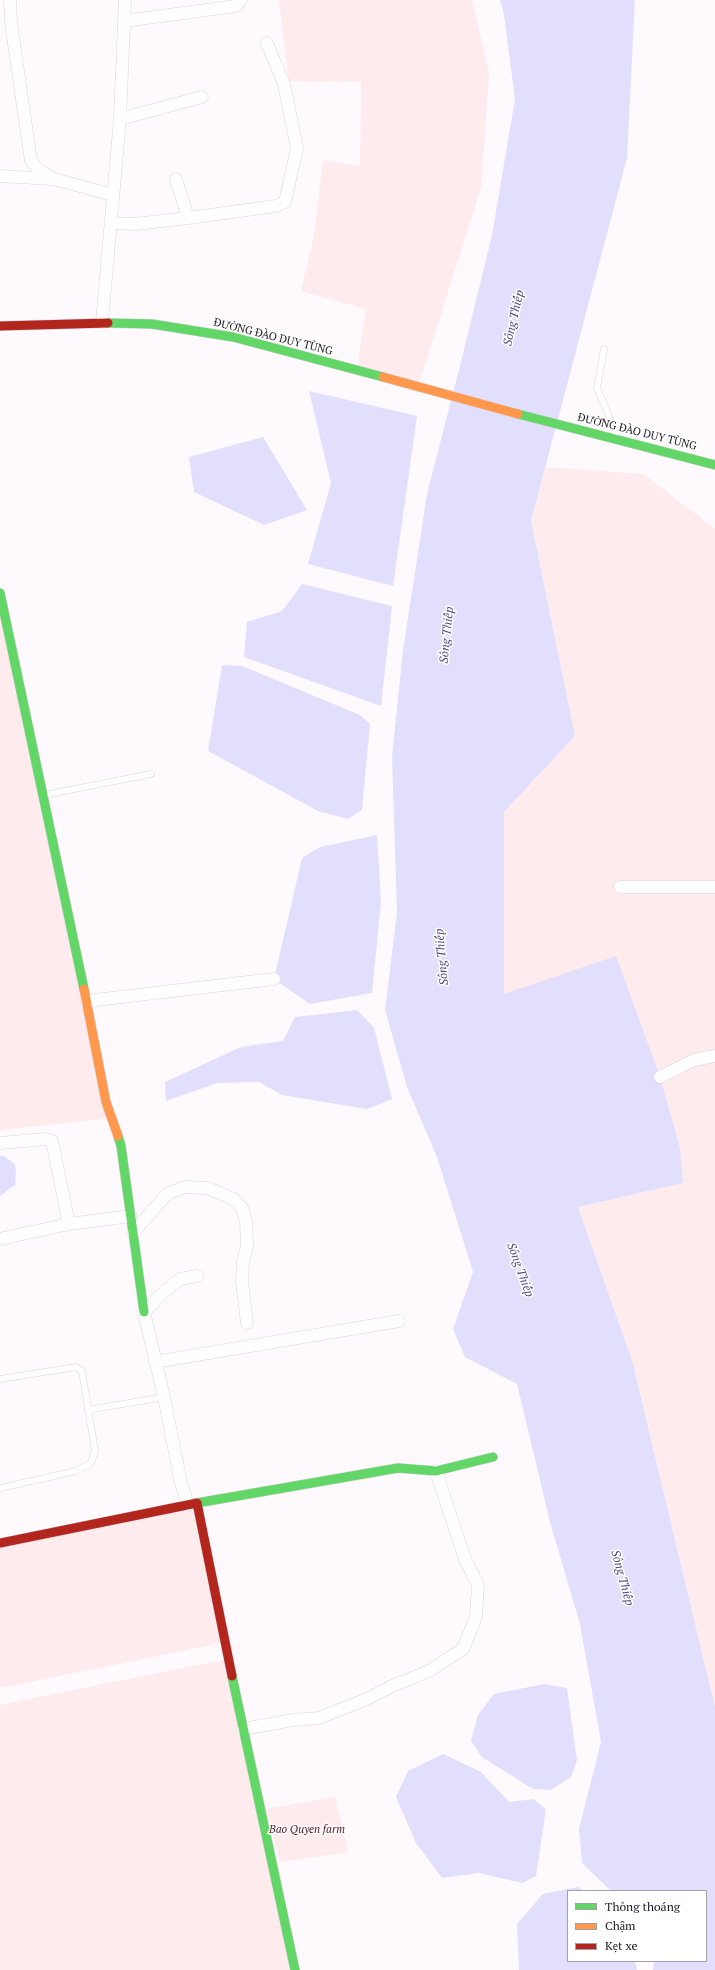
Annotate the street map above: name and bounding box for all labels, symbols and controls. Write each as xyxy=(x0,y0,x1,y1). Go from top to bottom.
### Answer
water label: Sông Thiếp xyxy=(501,289,527,347)
street label: ĐƯỜNG ĐÀO DUY TÙNG xyxy=(212,316,334,358)
street label: ĐƯỜNG ĐÀO DUY TÙNG xyxy=(576,411,698,453)
water label: Sông Thiếp xyxy=(437,606,457,664)
water label: Sông Thiếp xyxy=(432,928,452,986)
water label: Sông Thiếp xyxy=(503,1241,537,1299)
water label: Sông Thiếp xyxy=(608,1549,636,1607)
park label: Bao Quyen farm xyxy=(269,1823,345,1837)
legend xyxy=(567,1890,707,1962)
text: Thông thoáng xyxy=(605,1899,680,1914)
text: Chậm xyxy=(605,1918,635,1933)
text: Kẹt xe xyxy=(605,1938,638,1953)

